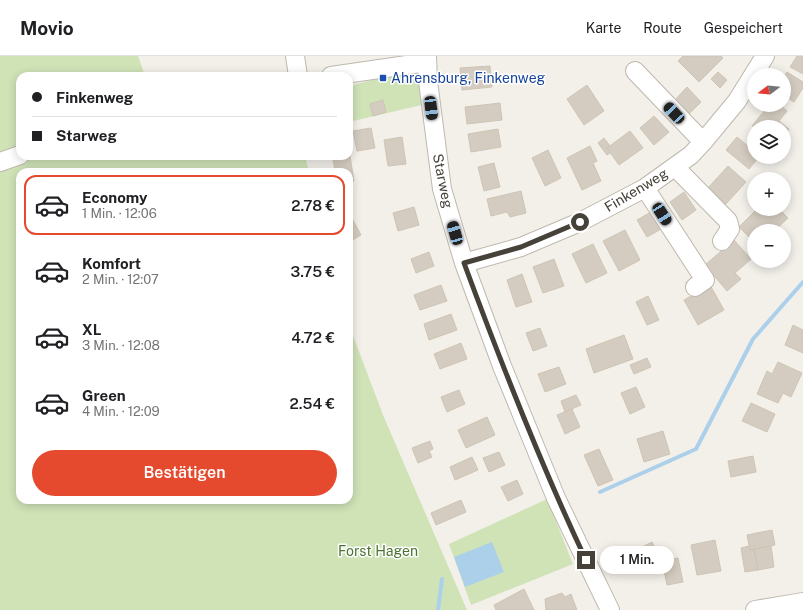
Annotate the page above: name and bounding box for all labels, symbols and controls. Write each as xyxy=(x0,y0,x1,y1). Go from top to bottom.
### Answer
text: Movio xyxy=(20,17,74,39)
text: Karte xyxy=(586,20,621,36)
text: Route xyxy=(643,20,682,36)
text: Gespeichert xyxy=(704,20,783,36)
north arrow xyxy=(747,68,791,112)
map controls xyxy=(747,68,791,268)
place label: Ahrensburg, Finkenweg xyxy=(391,70,546,86)
marker: Ahrensburg, Finkenweg xyxy=(378,73,388,83)
text: Finkenweg xyxy=(56,89,133,106)
car xyxy=(424,95,438,121)
car xyxy=(661,100,687,126)
button: layers xyxy=(747,120,791,164)
text: Starweg xyxy=(56,127,117,144)
street label: Starweg xyxy=(430,152,456,210)
street label: Finkenweg xyxy=(602,165,671,215)
button: + xyxy=(747,172,791,216)
icon: car xyxy=(34,187,70,223)
text: Economy xyxy=(82,189,147,206)
text: 2.78 € xyxy=(291,197,335,214)
car xyxy=(650,201,674,227)
text: 1 Min. · 12:06 xyxy=(82,206,157,221)
route start xyxy=(571,213,589,231)
car xyxy=(446,220,464,246)
button: − xyxy=(747,224,791,268)
icon: car xyxy=(34,253,70,289)
text: Komfort xyxy=(82,255,141,272)
text: 3.75 € xyxy=(291,263,335,280)
text: 2 Min. · 12:07 xyxy=(82,272,159,287)
icon: car xyxy=(34,319,70,355)
text: XL xyxy=(82,321,101,338)
text: 4.72 € xyxy=(291,329,335,346)
text: 3 Min. · 12:08 xyxy=(82,338,160,353)
icon: car xyxy=(34,385,70,421)
text: Green xyxy=(82,387,126,404)
text: 2.54 € xyxy=(290,395,335,412)
text: 4 Min. · 12:09 xyxy=(82,404,160,419)
button: Bestätigen xyxy=(32,450,337,496)
park label: Forst Hagen xyxy=(338,543,418,559)
callout: 1 Min. xyxy=(600,546,674,574)
route end xyxy=(577,551,595,569)
text: 1 Min. xyxy=(620,552,654,567)

